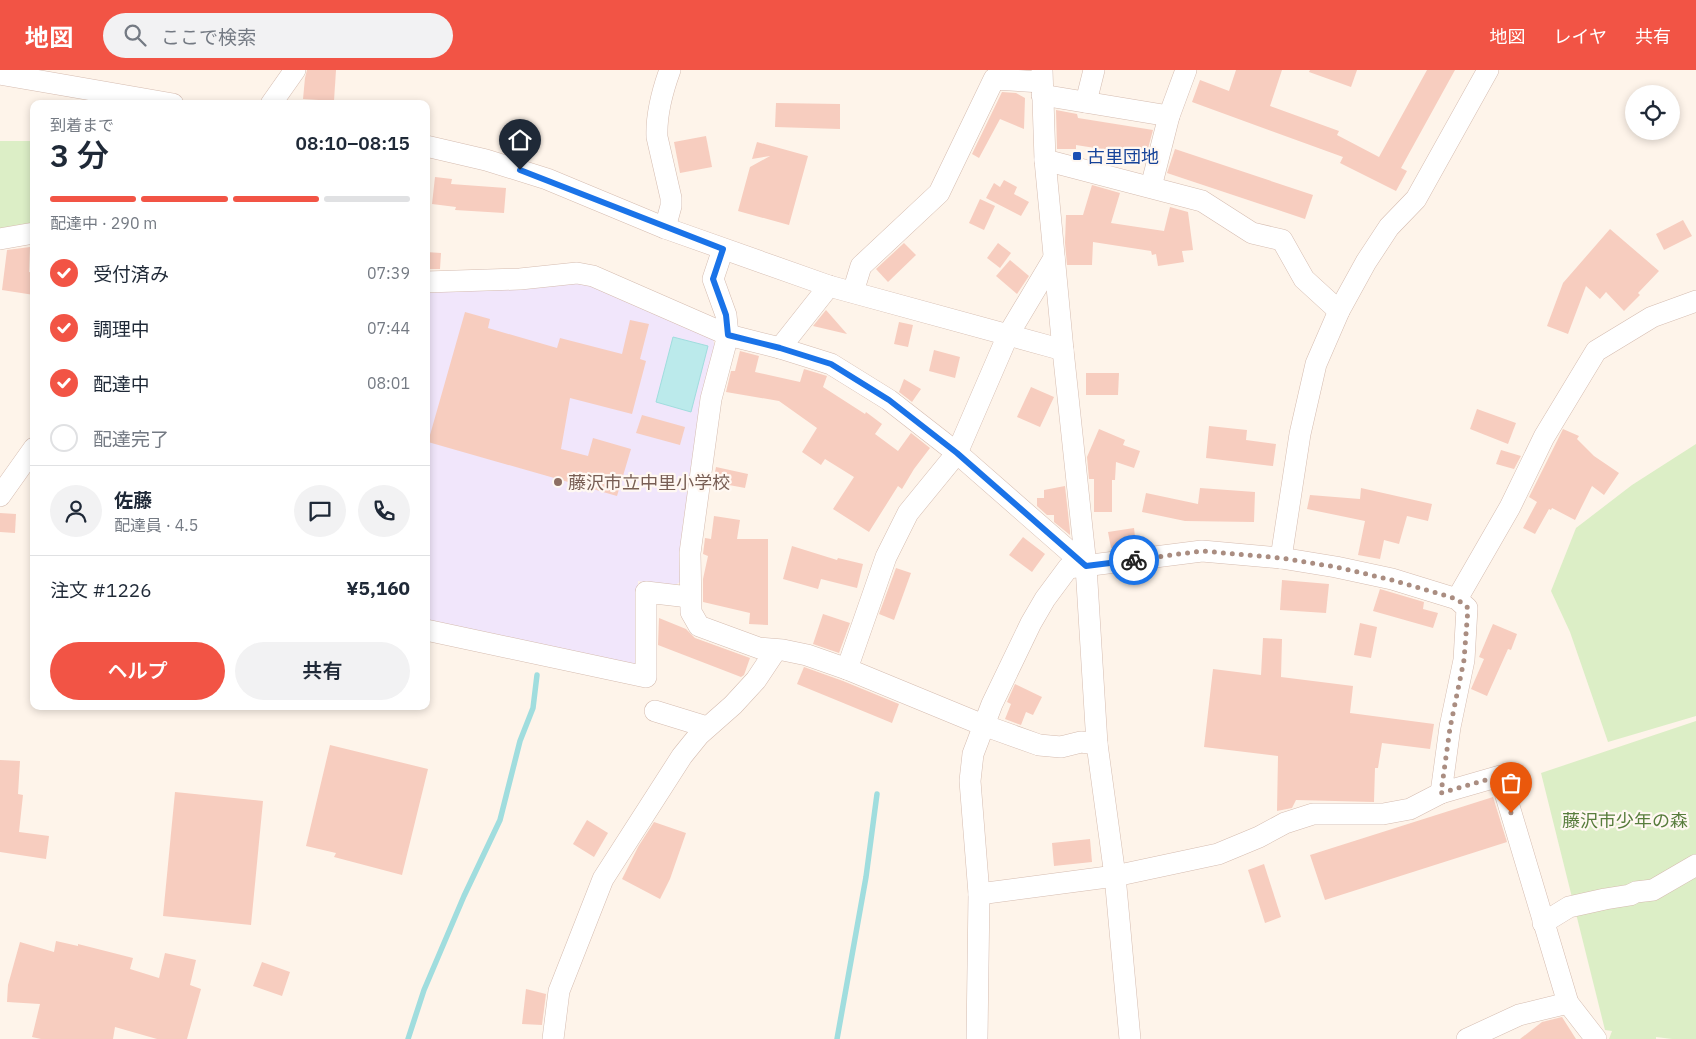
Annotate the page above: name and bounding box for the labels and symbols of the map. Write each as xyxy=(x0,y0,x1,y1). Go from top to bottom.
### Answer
pin xyxy=(499,119,541,170)
place label: 古里団地 xyxy=(1087,145,1159,168)
marker: 古里団地 xyxy=(1071,150,1083,162)
place label: 藤沢市立中里小学校 xyxy=(568,471,730,494)
marker: 藤沢市立中里小学校 xyxy=(552,476,564,488)
courier xyxy=(1109,535,1159,585)
pin xyxy=(1490,762,1532,813)
park label: 藤沢市少年の森 xyxy=(1562,809,1688,832)

